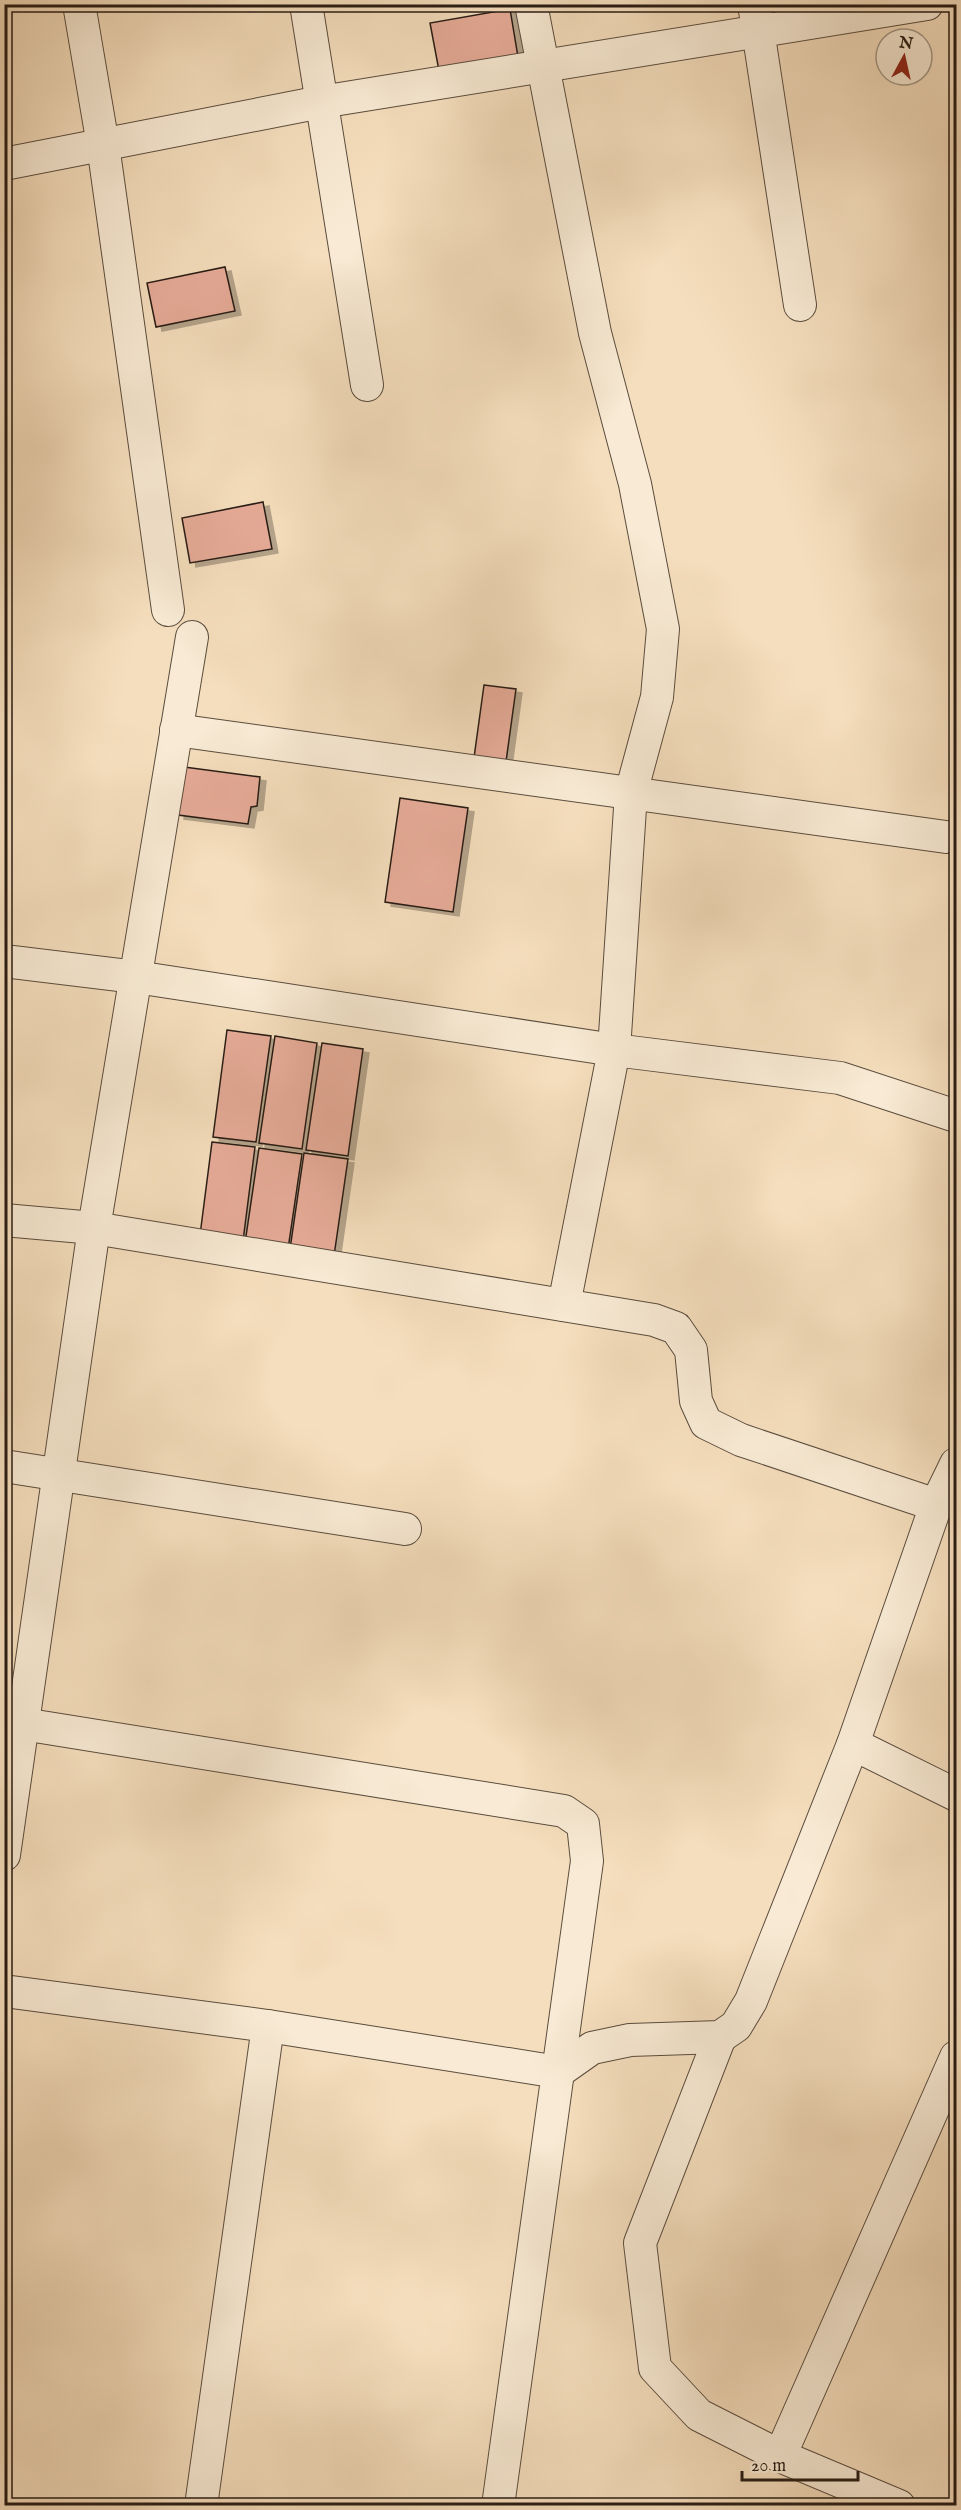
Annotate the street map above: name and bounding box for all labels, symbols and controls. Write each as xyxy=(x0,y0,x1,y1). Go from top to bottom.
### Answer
north arrow xyxy=(874,27,934,87)
text: N xyxy=(897,33,914,55)
scale bar xyxy=(742,2444,858,2482)
text: 20 m xyxy=(751,2455,786,2478)

